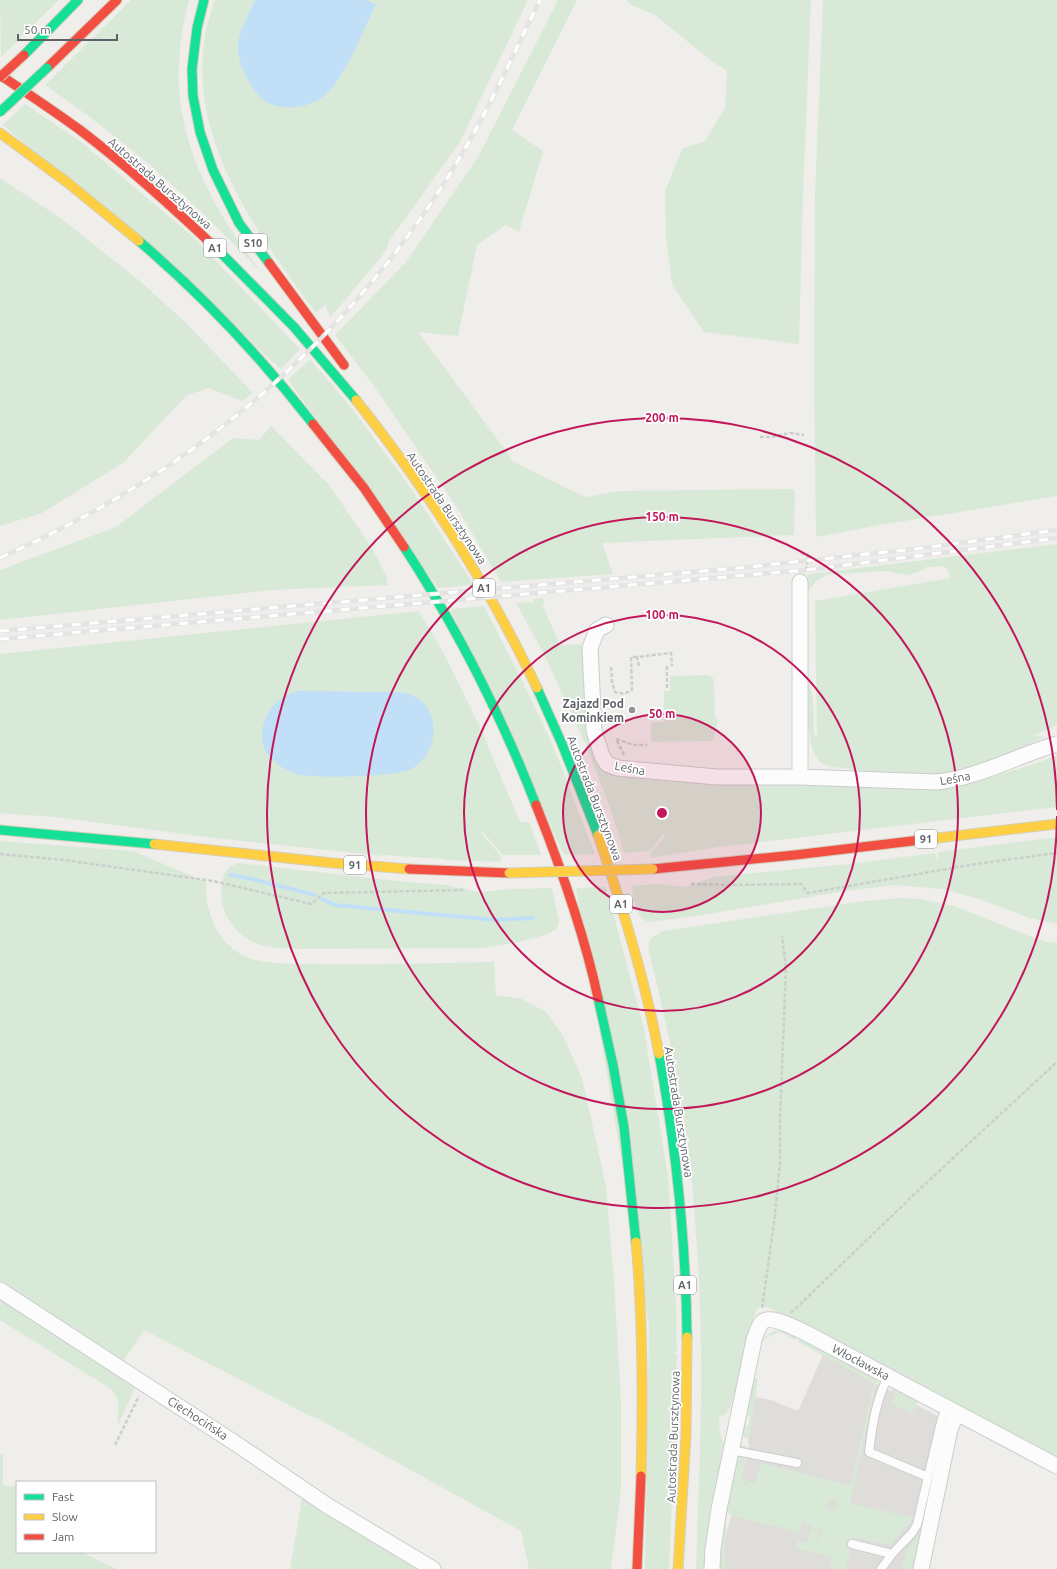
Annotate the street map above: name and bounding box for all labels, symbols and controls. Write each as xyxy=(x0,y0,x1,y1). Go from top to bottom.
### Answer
scale bar xyxy=(18,16,117,42)
text: 50 m xyxy=(24,23,51,36)
street label: Autostrada Bursztynowa xyxy=(106,135,214,231)
road number: S10 xyxy=(239,234,267,252)
road number: A1 xyxy=(204,239,226,257)
text: 200 m xyxy=(645,411,679,424)
street label: Autostrada Bursztynowa xyxy=(405,449,489,567)
text: 150 m xyxy=(645,510,679,523)
road number: A1 xyxy=(473,579,495,597)
text: 100 m xyxy=(645,608,679,621)
place label: Zajazd Pod Kominkiem xyxy=(561,697,624,724)
marker: Zajazd Pod Kominkiem xyxy=(627,705,637,715)
text: 50 m xyxy=(649,707,675,720)
street label: Autostrada Bursztynowa xyxy=(565,734,625,862)
street label: Leśna xyxy=(614,759,646,777)
street label: Leśna xyxy=(939,769,971,787)
centre of rings xyxy=(655,806,669,820)
road number: 91 xyxy=(915,830,937,848)
road number: 91 xyxy=(344,856,366,874)
road number: A1 xyxy=(610,895,632,913)
street label: Autostrada Bursztynowa xyxy=(662,1046,696,1178)
road number: A1 xyxy=(674,1276,696,1294)
street label: Włocławska xyxy=(830,1341,892,1383)
street label: Autostrada Bursztynowa xyxy=(664,1371,682,1503)
street label: Ciechocińska xyxy=(165,1394,231,1442)
legend xyxy=(16,1481,156,1553)
text: Fast xyxy=(52,1490,74,1503)
text: Slow xyxy=(52,1510,78,1523)
text: Jam xyxy=(52,1530,74,1543)

